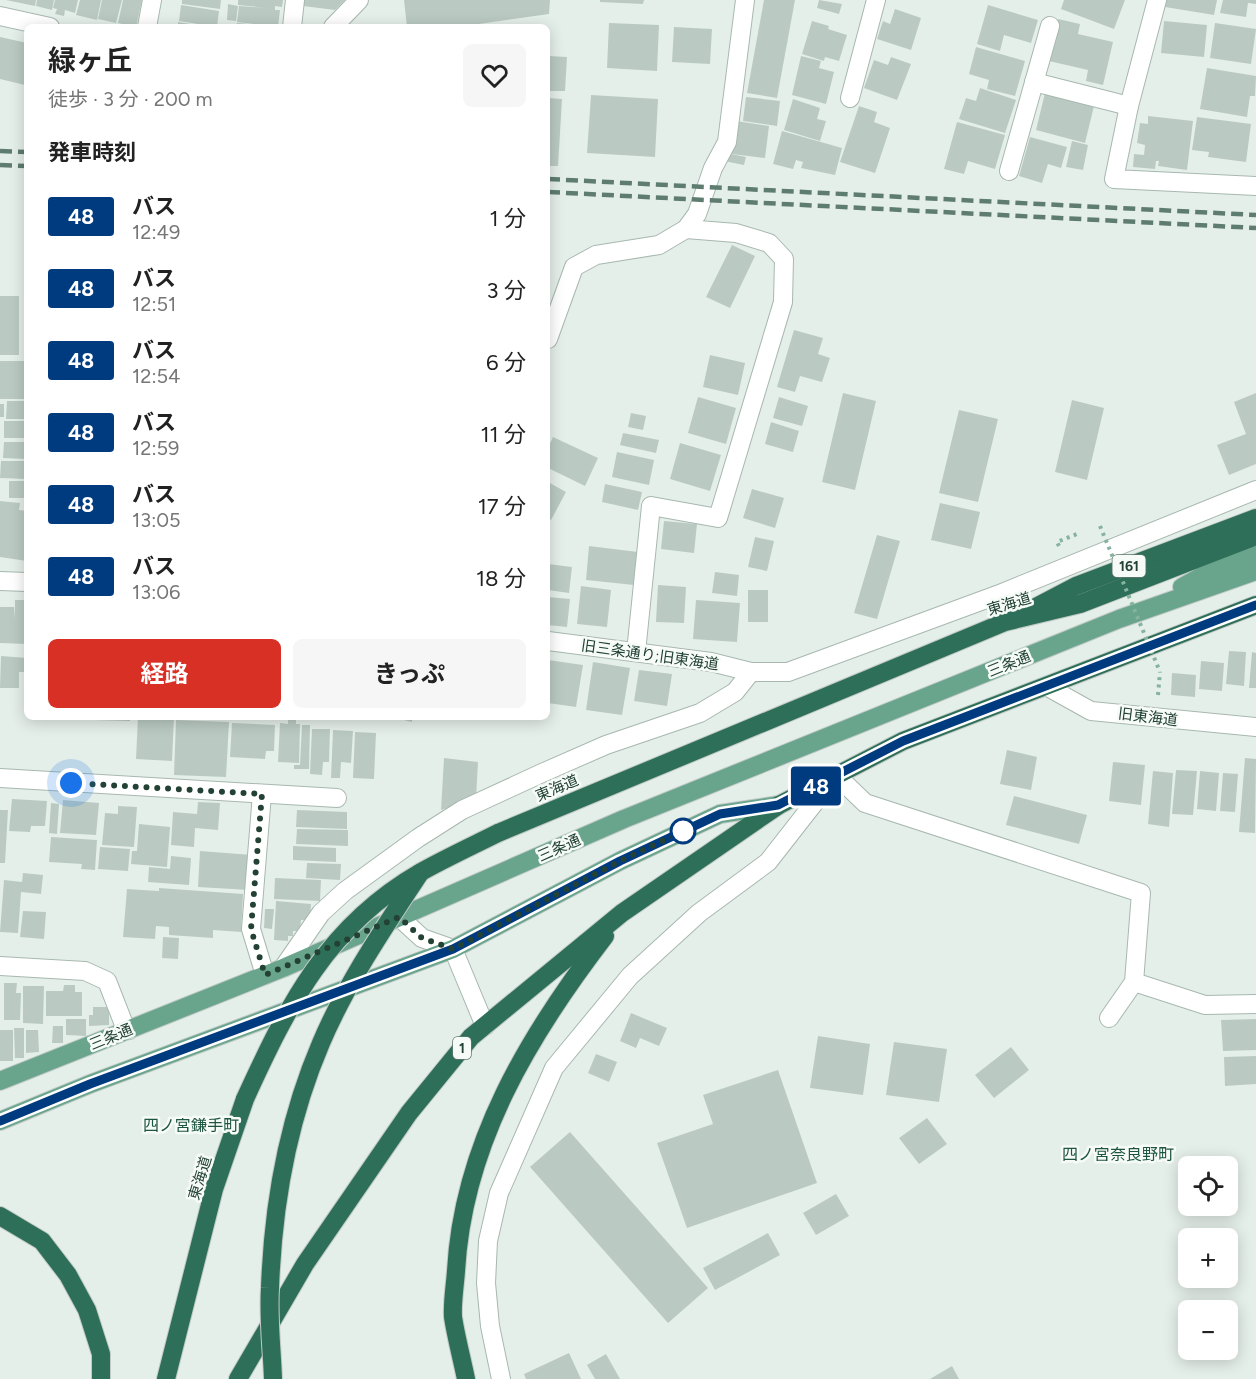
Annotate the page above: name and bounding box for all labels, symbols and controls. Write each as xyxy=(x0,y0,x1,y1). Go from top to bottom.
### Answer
text: 緑ヶ丘 xyxy=(48,43,132,77)
button: heart xyxy=(463,44,526,107)
text: 徒歩 · 3 分 · 200 m xyxy=(48,87,213,111)
text: 発車時刻 xyxy=(48,139,136,166)
text: バス xyxy=(132,193,176,220)
text: 48 xyxy=(68,204,94,229)
text: 1 分 xyxy=(489,205,526,232)
text: 12:49 xyxy=(132,220,180,244)
text: バス xyxy=(132,265,176,292)
text: 48 xyxy=(68,276,94,301)
text: 3 分 xyxy=(487,277,526,304)
text: 12:51 xyxy=(132,292,176,316)
text: バス xyxy=(132,337,176,364)
text: 48 xyxy=(68,348,94,373)
text: 6 分 xyxy=(486,349,526,376)
text: 12:54 xyxy=(132,364,180,388)
text: バス xyxy=(132,409,176,436)
text: 48 xyxy=(68,420,94,445)
text: 11 分 xyxy=(480,421,526,448)
text: 12:59 xyxy=(132,436,179,460)
text: バス xyxy=(132,481,176,508)
text: 48 xyxy=(68,492,94,517)
text: 17 分 xyxy=(478,493,526,520)
text: 13:05 xyxy=(132,508,181,532)
text: バス xyxy=(132,553,176,580)
road number: 161 xyxy=(1112,555,1146,577)
text: 48 xyxy=(68,564,94,589)
text: 18 分 xyxy=(476,565,526,592)
text: 13:06 xyxy=(132,580,180,604)
street label: 東海道 xyxy=(985,589,1033,619)
street label: 旧三条通り;旧東海道 xyxy=(580,636,720,674)
button: 経路 xyxy=(48,639,281,708)
button: きっぷ xyxy=(293,639,526,708)
street label: 三条通 xyxy=(985,647,1033,681)
street label: 旧東海道 xyxy=(1117,704,1179,730)
line badge: 48 xyxy=(789,766,843,806)
your location xyxy=(56,768,86,798)
street label: 東海道 xyxy=(533,771,581,805)
text: 48 xyxy=(803,774,829,799)
unlabelled marker xyxy=(670,818,696,844)
street label: 三条通 xyxy=(535,831,583,865)
street label: 三条通 xyxy=(87,1020,135,1054)
road number: 1 xyxy=(453,1037,471,1059)
district label: 四ノ宮鎌手町 xyxy=(143,1116,239,1135)
district label: 四ノ宮奈良野町 xyxy=(1062,1145,1174,1164)
street label: 東海道 xyxy=(185,1154,215,1202)
map controls xyxy=(1178,1156,1238,1360)
button: locate xyxy=(1178,1156,1238,1216)
button: + xyxy=(1178,1228,1238,1288)
button: − xyxy=(1178,1300,1238,1360)

